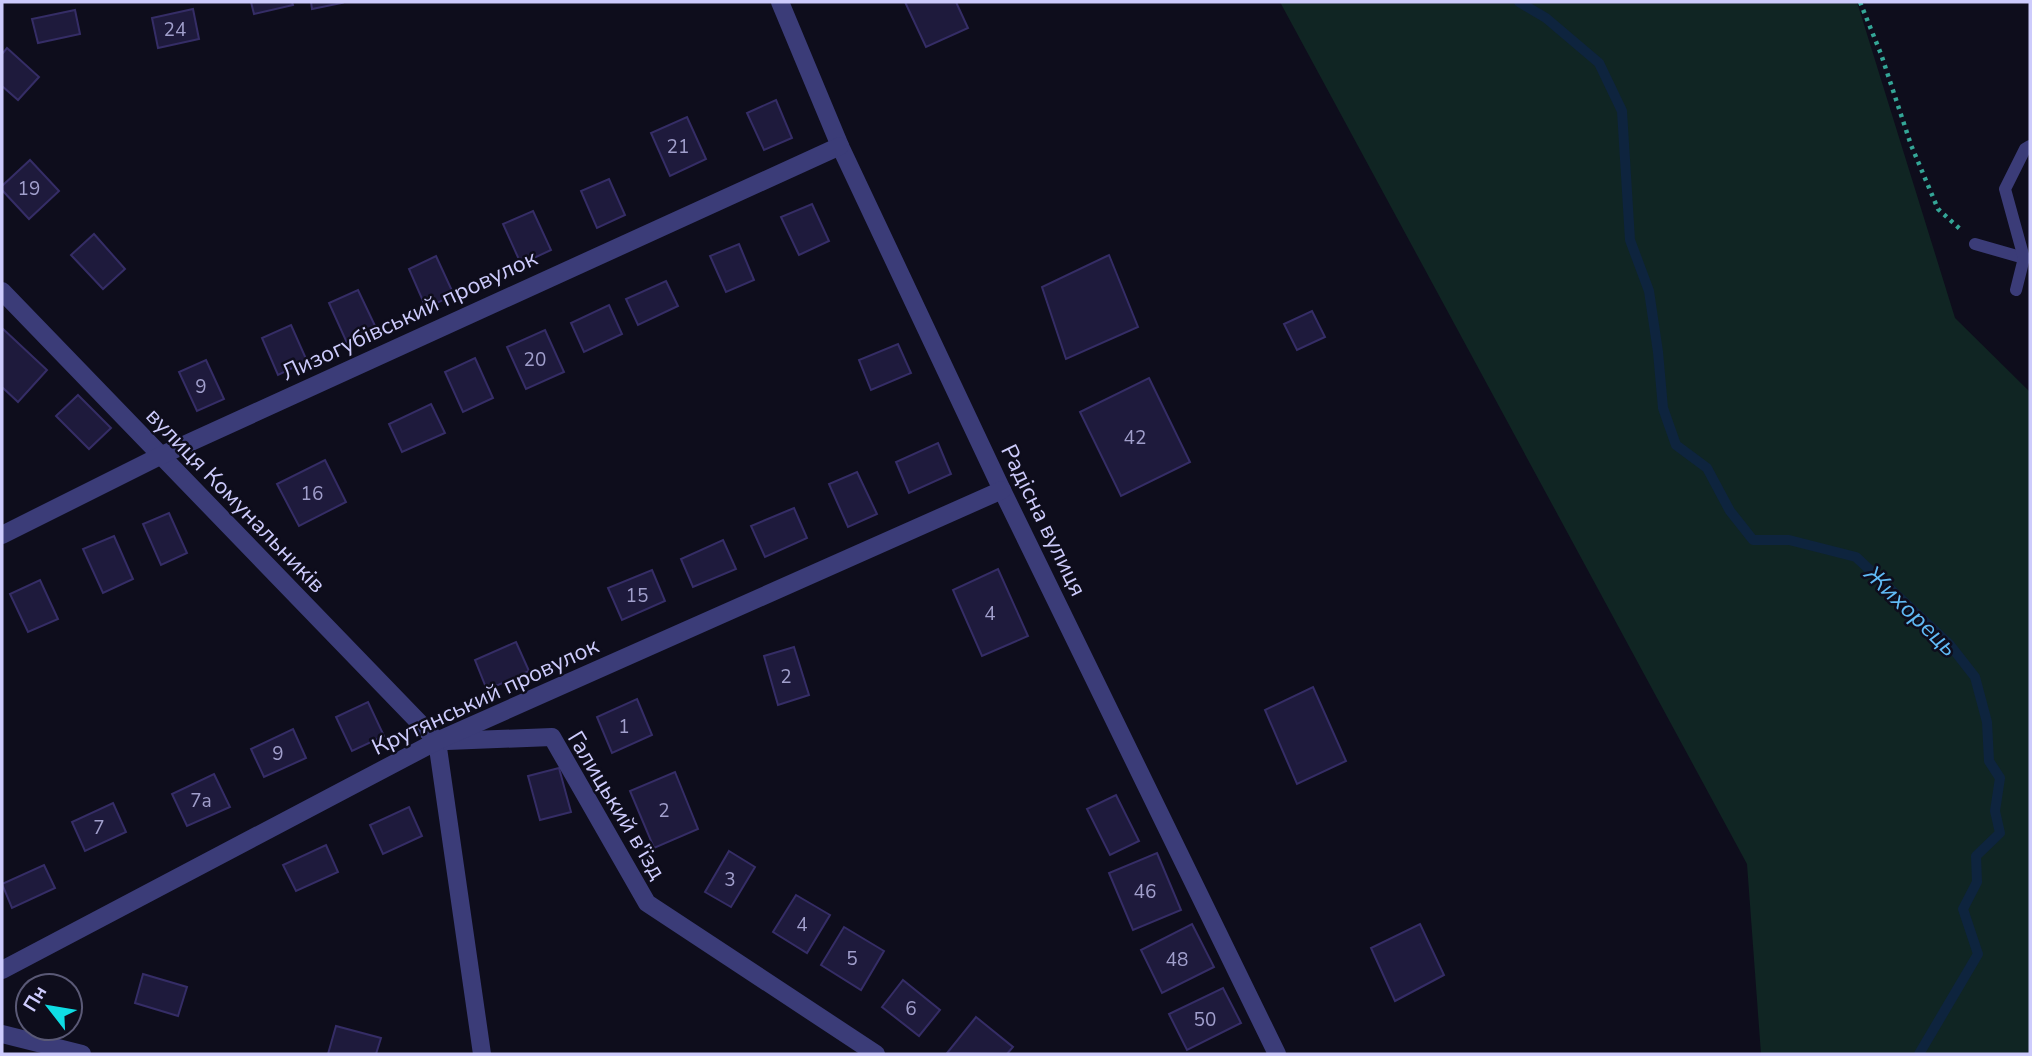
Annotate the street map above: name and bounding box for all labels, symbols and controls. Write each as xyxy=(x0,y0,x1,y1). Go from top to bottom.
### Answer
house number: 24 xyxy=(164,17,186,43)
house number: 21 xyxy=(667,134,689,160)
house number: 19 xyxy=(18,176,40,202)
street label: Лизогубівський провулок xyxy=(276,242,543,388)
house number: 20 xyxy=(524,347,546,373)
house number: 9 xyxy=(195,374,207,400)
street label: вулиця Комунальників xyxy=(139,401,332,600)
house number: 42 xyxy=(1124,425,1146,451)
street label: Радісна вулиця xyxy=(993,439,1094,601)
house number: 16 xyxy=(301,481,323,507)
water label: Жихорець xyxy=(1857,558,1965,663)
house number: 15 xyxy=(626,583,648,609)
house number: 4 xyxy=(984,601,996,627)
street label: Крутянський провулок xyxy=(367,630,604,763)
house number: 2 xyxy=(780,664,792,690)
house number: 1 xyxy=(618,714,630,740)
street label: Галицький в'їзд xyxy=(560,725,673,885)
house number: 9 xyxy=(272,741,284,767)
house number: 7а xyxy=(190,788,212,814)
house number: 2 xyxy=(658,798,670,824)
house number: 7 xyxy=(93,815,105,841)
house number: 3 xyxy=(724,867,736,893)
house number: 46 xyxy=(1134,879,1156,905)
house number: 4 xyxy=(796,912,808,938)
house number: 5 xyxy=(846,946,858,972)
house number: 48 xyxy=(1166,947,1188,973)
north arrow xyxy=(14,972,84,1042)
text: Пн xyxy=(17,981,53,1017)
house number: 6 xyxy=(905,996,917,1022)
house number: 50 xyxy=(1194,1007,1216,1033)

